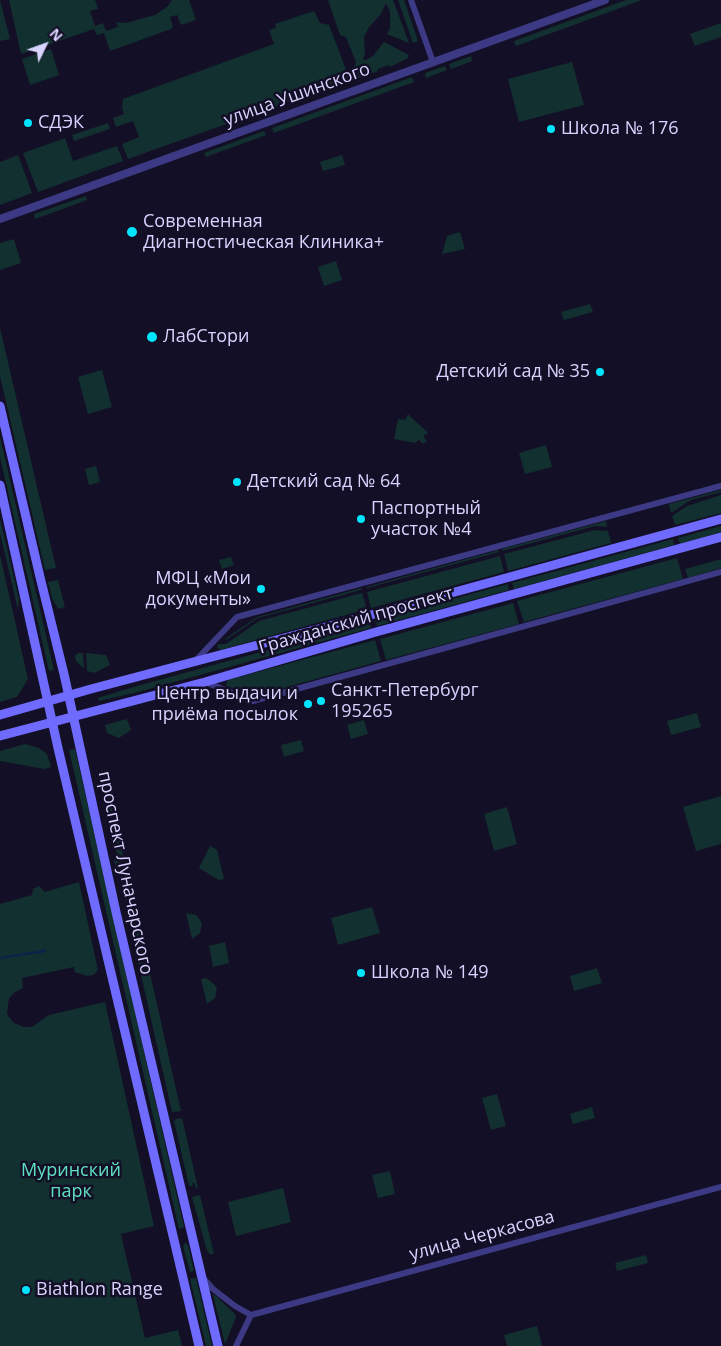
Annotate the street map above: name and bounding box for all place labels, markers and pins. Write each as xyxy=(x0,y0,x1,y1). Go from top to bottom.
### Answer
place label: СДЭК xyxy=(38,112,84,134)
marker: СДЭК xyxy=(22,117,34,129)
place label: Школа № 176 xyxy=(561,118,679,140)
marker: Школа № 176 xyxy=(545,123,557,135)
place label: Современная Диагностическая Клиника+ xyxy=(143,211,384,253)
marker: Современная Диагностическая Клиника+ xyxy=(125,225,139,239)
place label: ЛабСтори xyxy=(163,326,249,348)
marker: ЛабСтори xyxy=(145,330,159,344)
place label: Детский сад № 35 xyxy=(436,361,590,383)
marker: Детский сад № 35 xyxy=(594,366,606,378)
place label: Детский сад № 64 xyxy=(247,471,401,493)
marker: Детский сад № 64 xyxy=(231,476,243,488)
place label: Паспортный участок №4 xyxy=(371,498,481,540)
marker: Паспортный участок №4 xyxy=(355,513,367,525)
place label: МФЦ «Мои документы» xyxy=(146,568,251,610)
marker: МФЦ «Мои документы» xyxy=(255,583,267,595)
place label: Санкт-Петербург 195265 xyxy=(331,680,479,722)
place label: Центр выдачи и приёма посылок xyxy=(152,683,298,726)
marker: Санкт-Петербург 195265 xyxy=(315,695,327,707)
marker: Центр выдачи и приёма посылок xyxy=(302,698,314,710)
place label: Школа № 149 xyxy=(371,962,489,984)
marker: Школа № 149 xyxy=(355,967,367,979)
place label: Biathlon Range xyxy=(36,1279,163,1301)
marker: Biathlon Range xyxy=(20,1284,32,1296)

